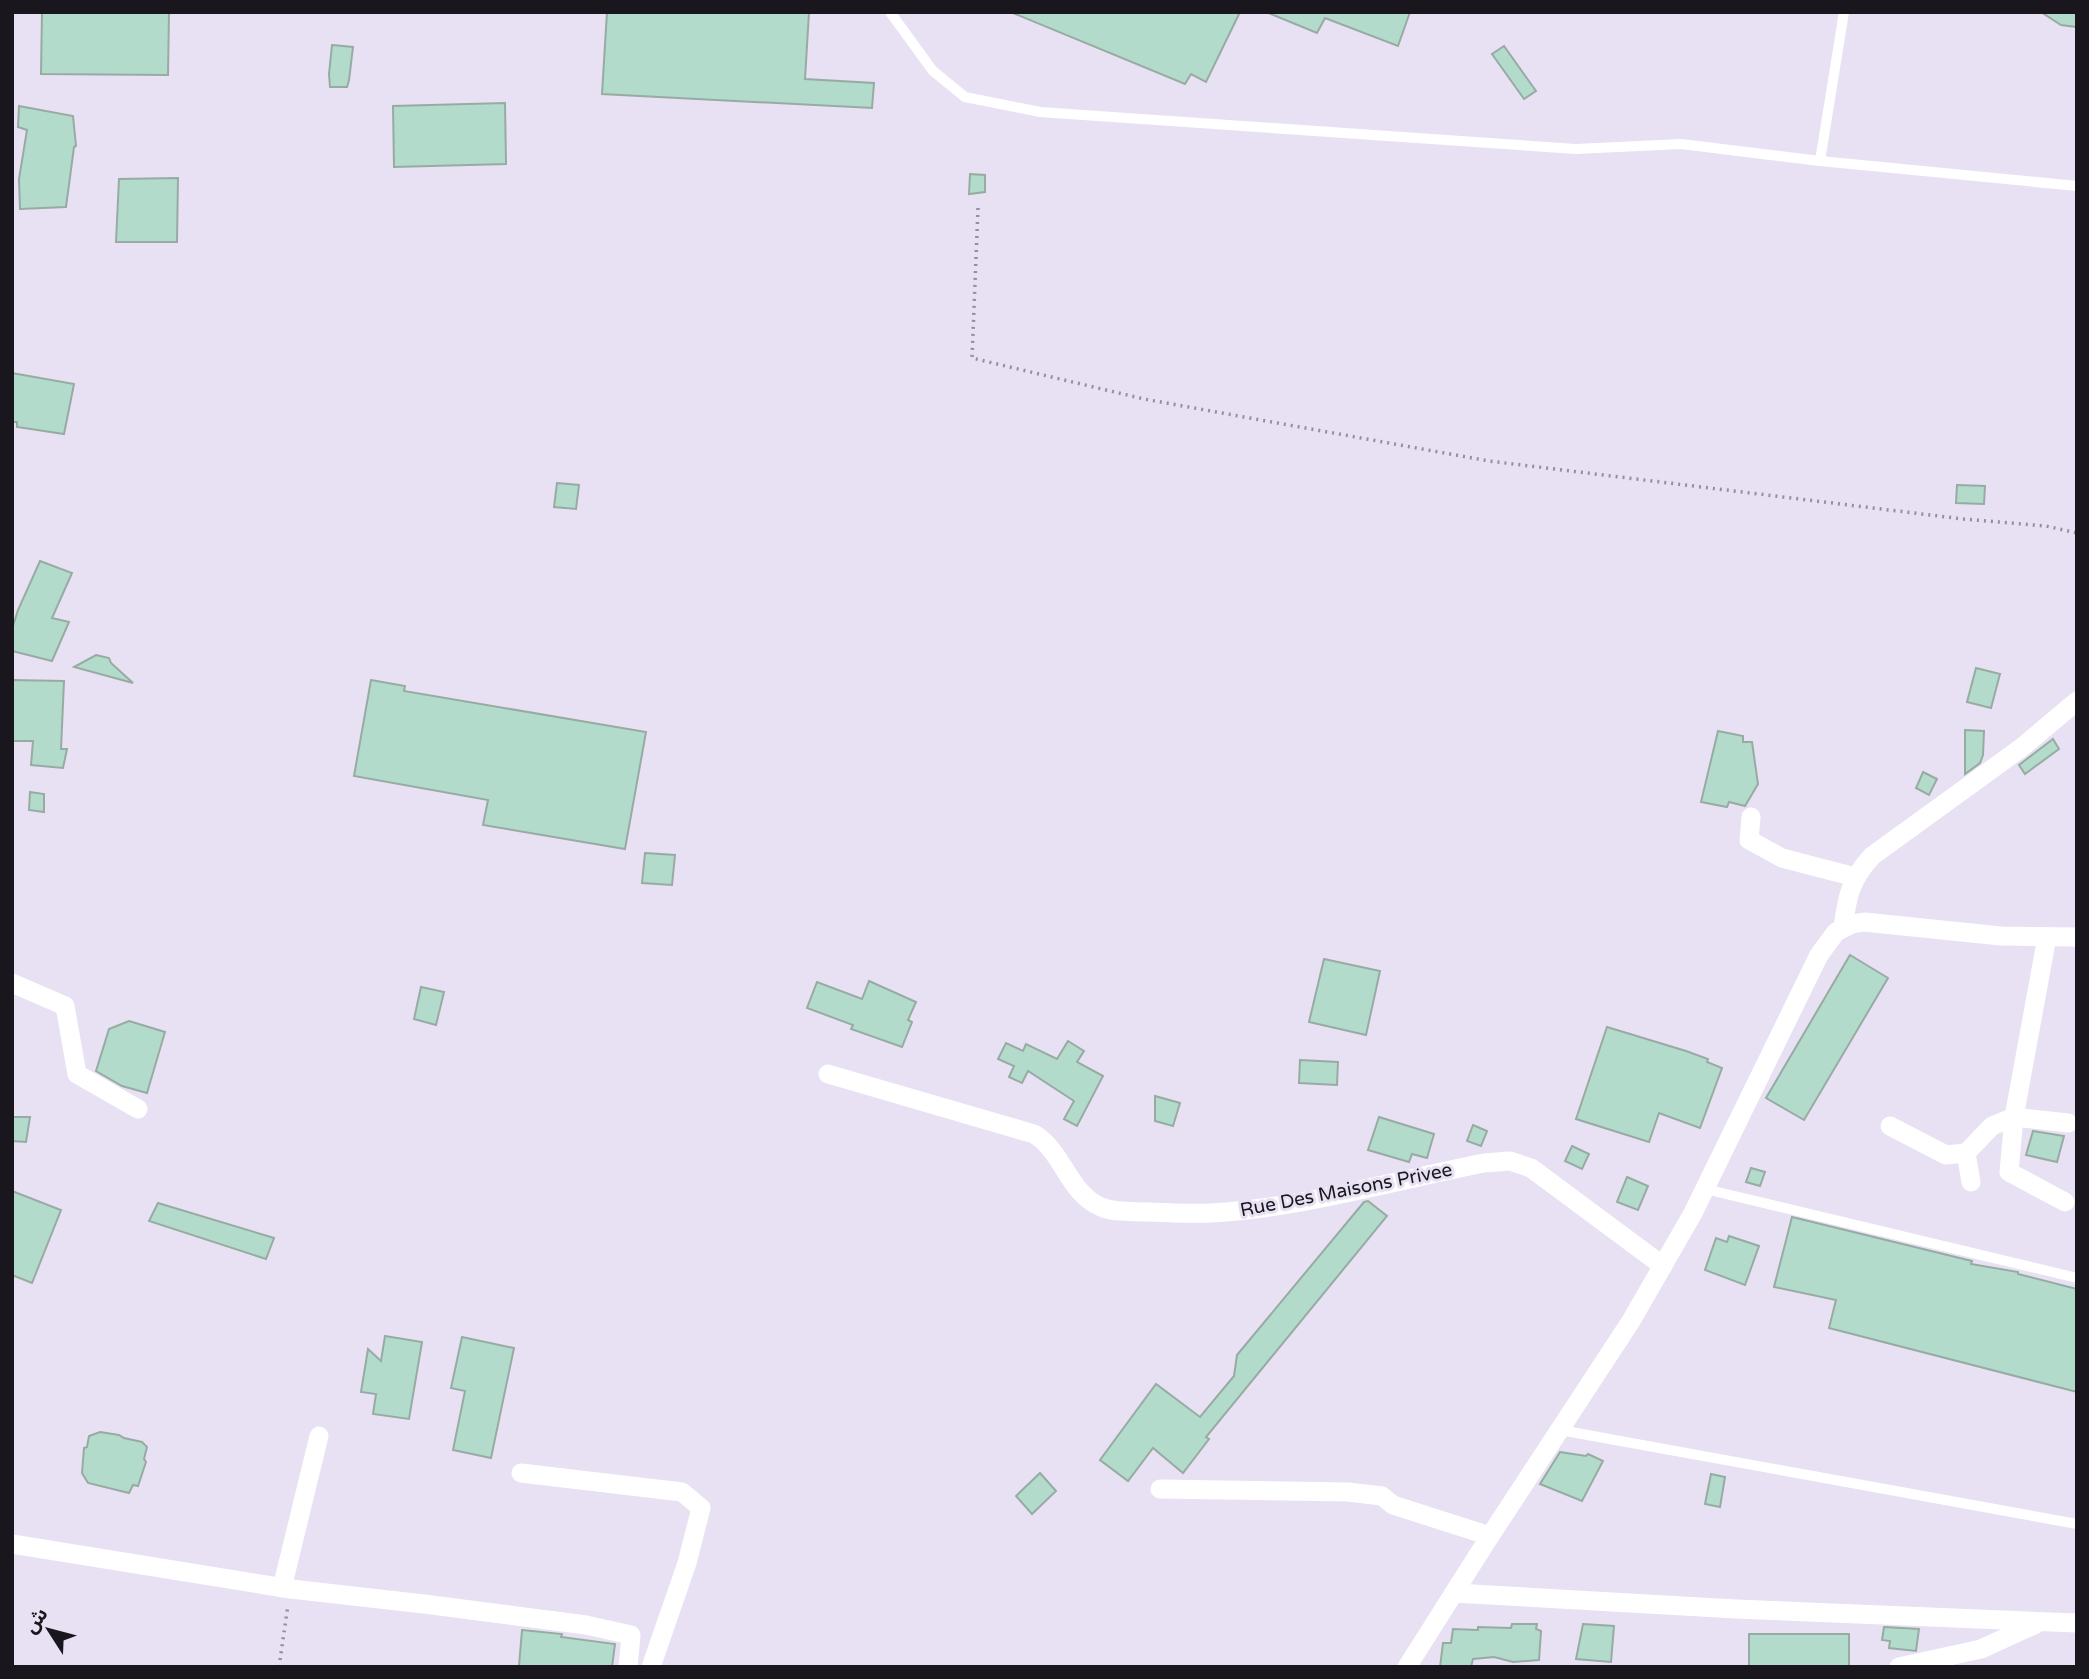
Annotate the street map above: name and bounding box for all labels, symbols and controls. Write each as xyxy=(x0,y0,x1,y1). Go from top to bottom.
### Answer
street label: Rue Des Maisons Privee xyxy=(1238,1159,1454,1221)
north arrow xyxy=(14,1595,84,1665)
text: ش xyxy=(20,1604,53,1638)

